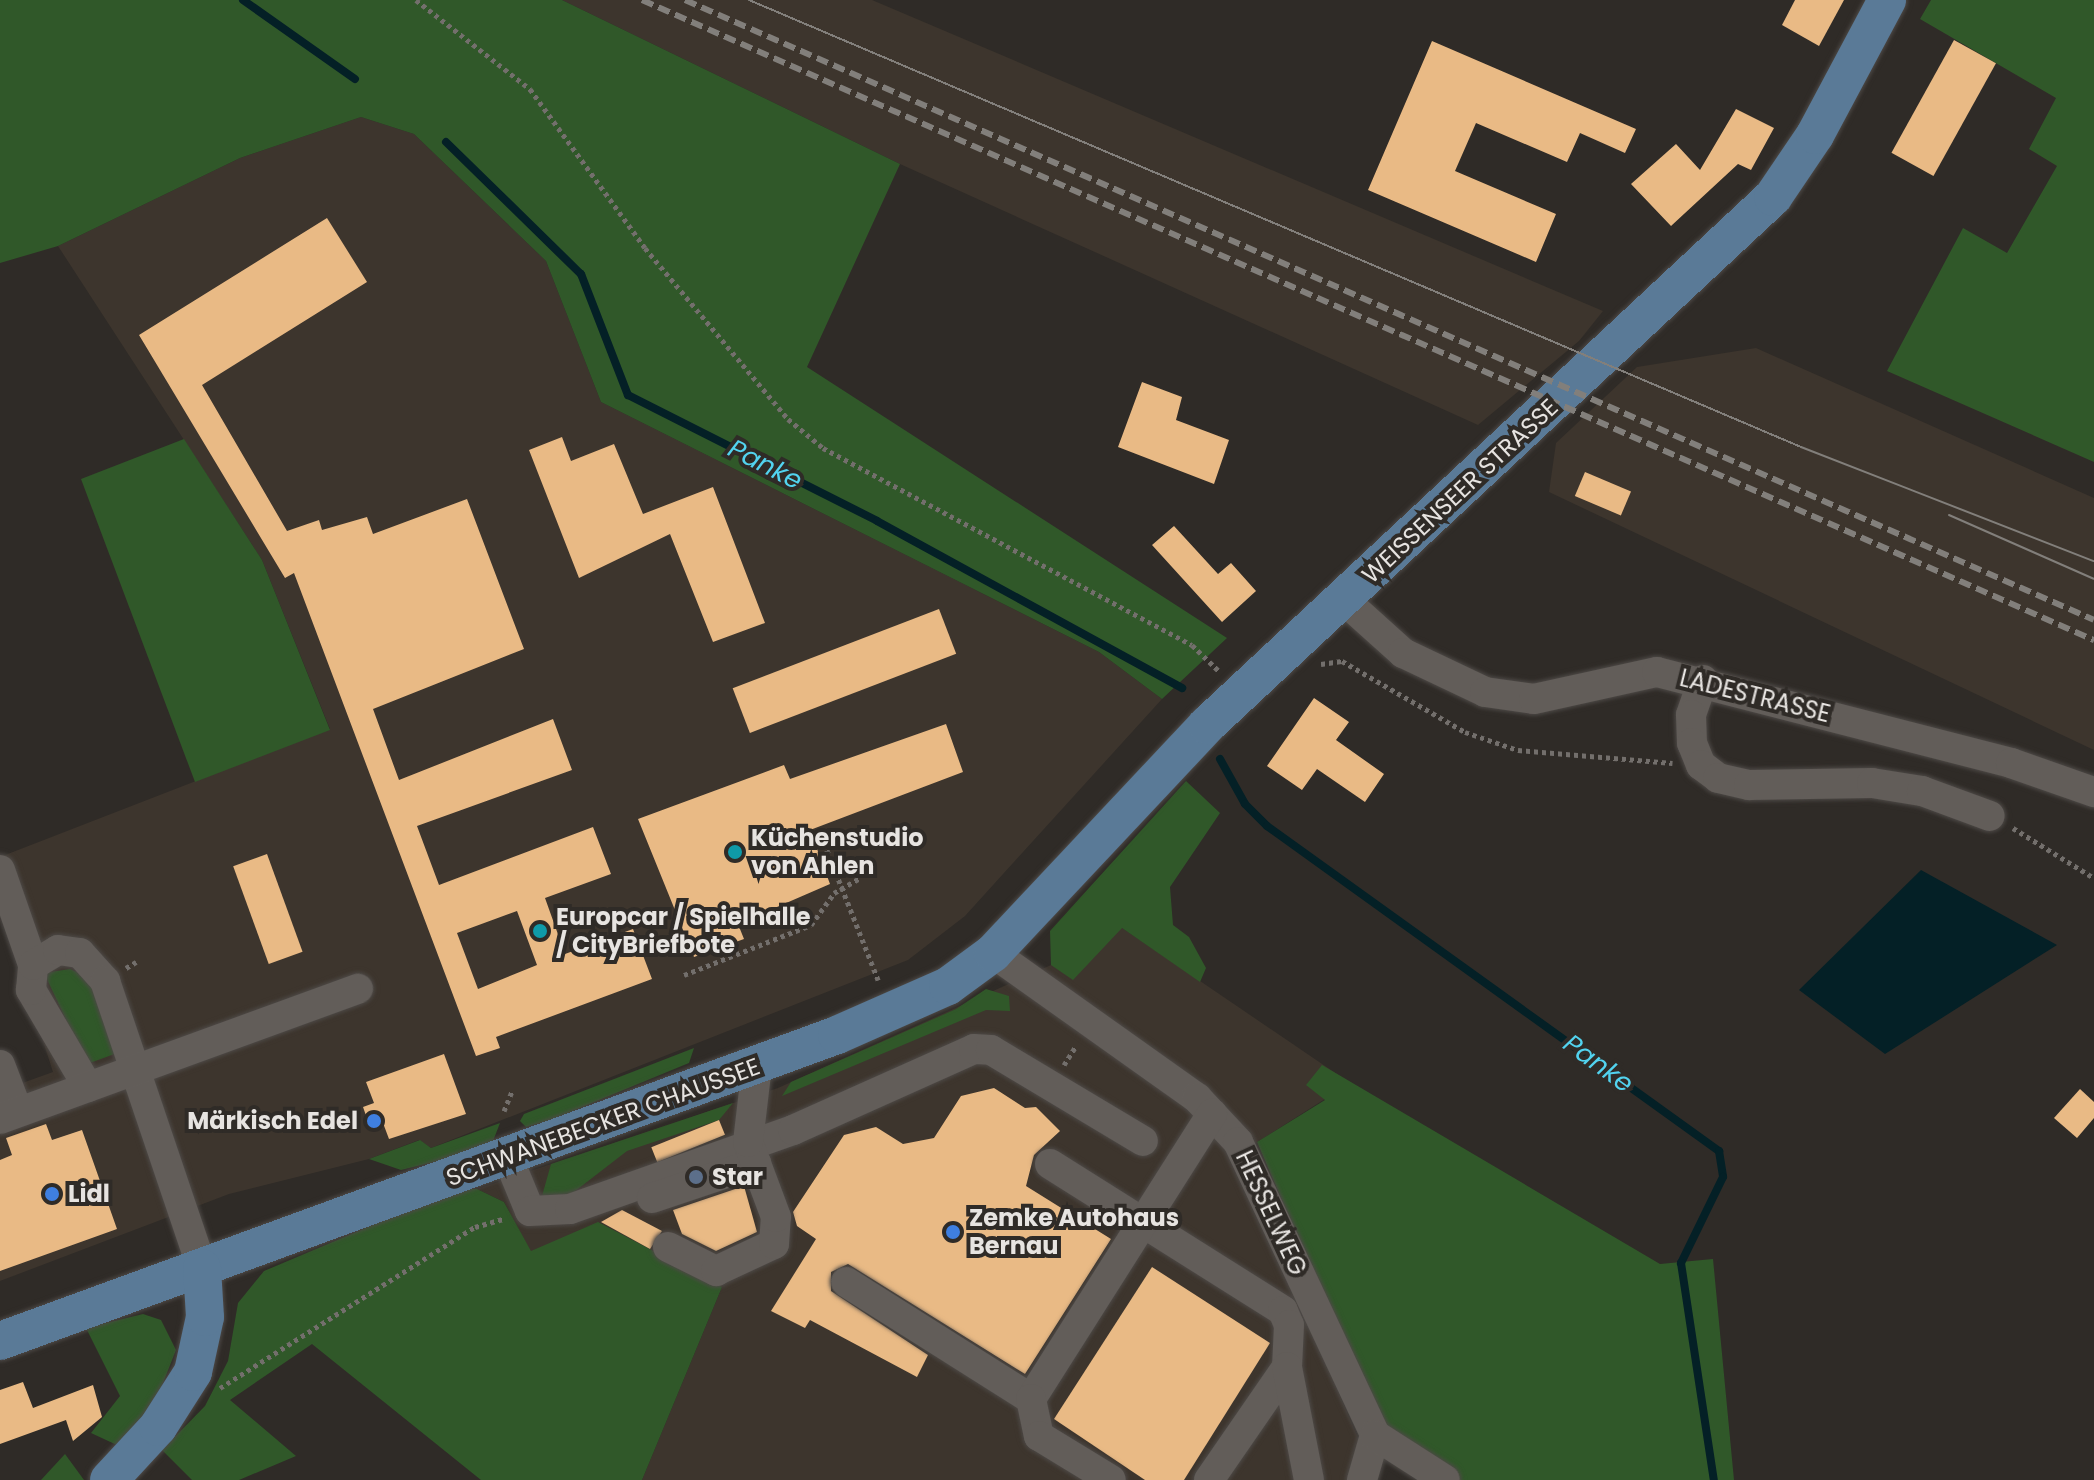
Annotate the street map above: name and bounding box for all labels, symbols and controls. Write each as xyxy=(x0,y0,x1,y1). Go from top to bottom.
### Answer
street label: WEISSENSEER STRASSE xyxy=(1356,393,1564,589)
water label: Panke xyxy=(723,433,807,497)
street label: LADESTRASSE xyxy=(1677,663,1833,729)
place label: Küchenstudio von Ahlen xyxy=(751,824,924,880)
marker: Küchenstudio von Ahlen xyxy=(726,843,744,861)
place label: Europcar / Spielhalle / CityBriefbote xyxy=(556,903,811,959)
marker: Europcar / Spielhalle / CityBriefbote xyxy=(531,922,549,940)
water label: Panke xyxy=(1557,1028,1639,1100)
street label: SCHWANEBECKER CHAUSSEE xyxy=(442,1052,764,1192)
place label: Märkisch Edel xyxy=(187,1107,358,1135)
marker: Märkisch Edel xyxy=(365,1112,383,1130)
street label: HESSELWEG xyxy=(1230,1146,1312,1280)
place label: Star xyxy=(712,1163,763,1191)
marker: Star xyxy=(687,1168,705,1186)
place label: Lidl xyxy=(68,1180,110,1208)
marker: Lidl xyxy=(43,1185,61,1203)
place label: Zemke Autohaus Bernau xyxy=(969,1204,1179,1260)
marker: Zemke Autohaus Bernau xyxy=(944,1223,962,1241)

